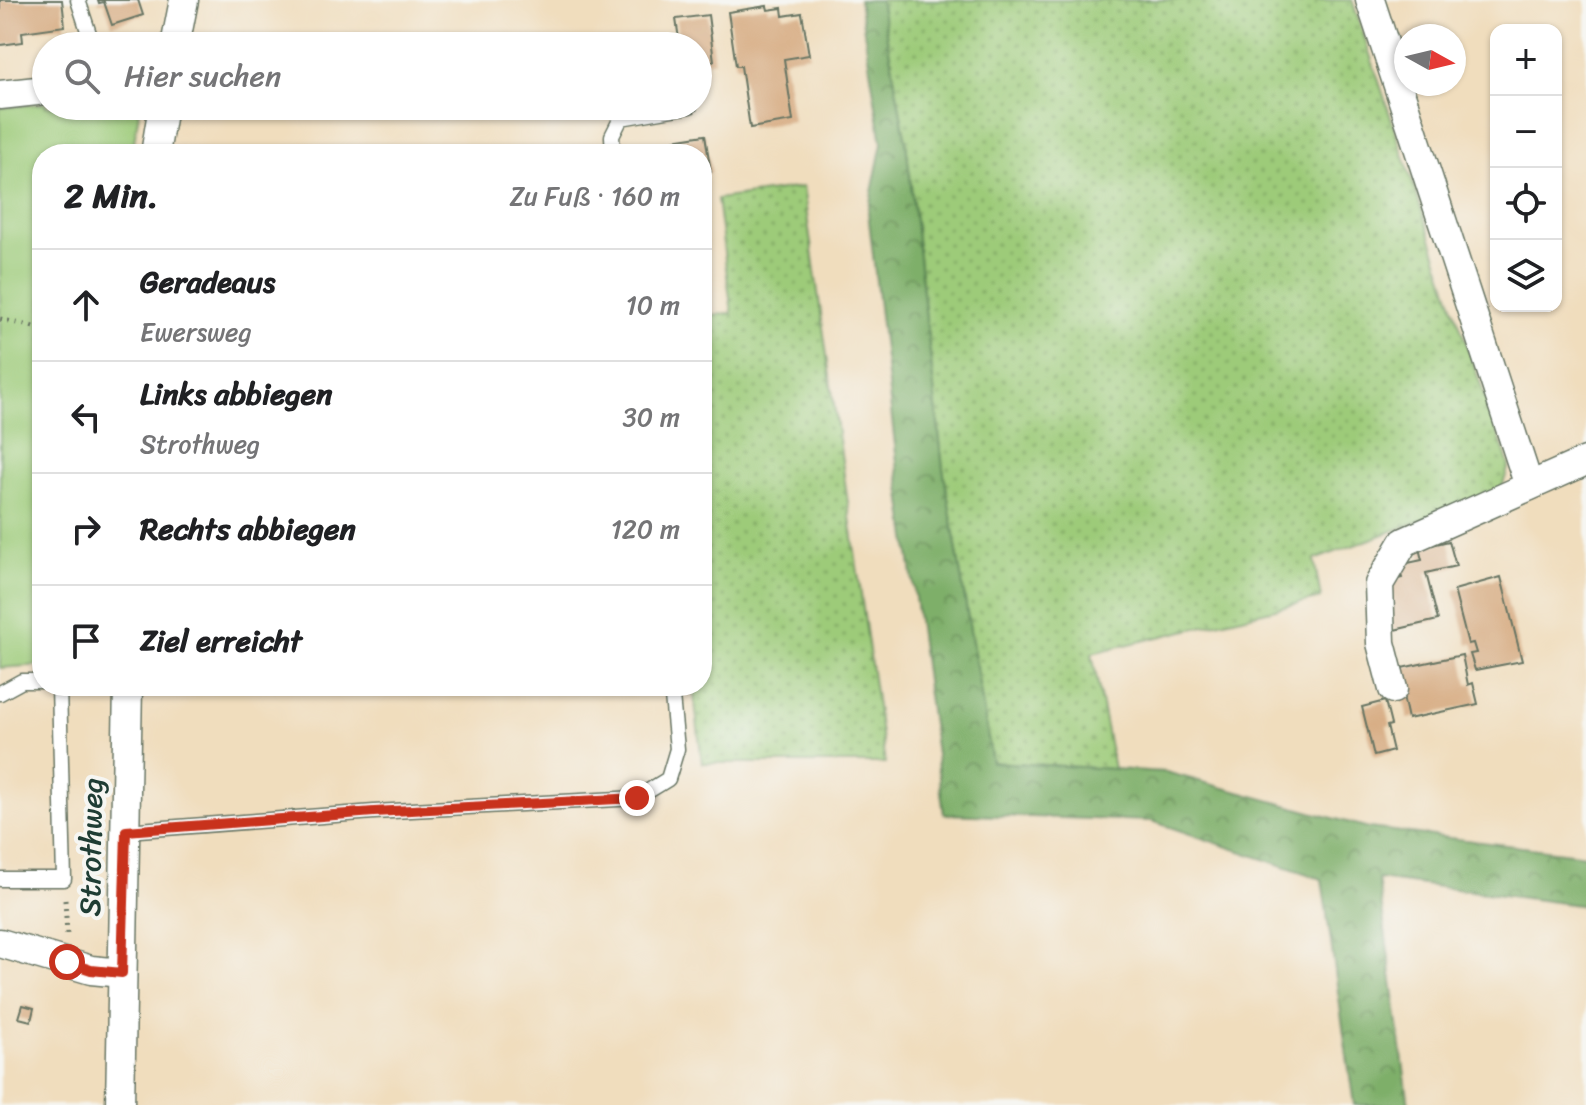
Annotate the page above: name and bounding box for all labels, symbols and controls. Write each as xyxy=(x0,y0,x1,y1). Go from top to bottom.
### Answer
north arrow xyxy=(1394,24,1466,96)
map controls xyxy=(1490,24,1562,312)
button: + xyxy=(1490,24,1562,96)
search box xyxy=(32,32,712,120)
text: Hier suchen xyxy=(124,49,281,103)
icon: search xyxy=(60,54,104,98)
button: − xyxy=(1490,96,1562,168)
text: 2 Min. xyxy=(64,166,158,226)
button: locate xyxy=(1490,168,1562,240)
text: Zu Fuß · 160 m xyxy=(510,173,680,219)
button: layers xyxy=(1490,240,1562,312)
text: Geradeaus xyxy=(140,255,275,309)
text: 10 m xyxy=(626,282,680,328)
icon: ahead xyxy=(64,283,108,327)
text: Ewersweg xyxy=(140,309,252,355)
text: Links abbiegen xyxy=(140,367,332,421)
text: 30 m xyxy=(623,394,680,440)
icon: left xyxy=(64,395,108,439)
text: Strothweg xyxy=(140,421,260,467)
text: Rechts abbiegen xyxy=(140,502,356,556)
text: 120 m xyxy=(611,506,680,552)
icon: right xyxy=(64,507,108,551)
text: Ziel erreicht xyxy=(140,614,302,668)
icon: arrive xyxy=(64,619,108,663)
street label: Strothweg xyxy=(63,777,119,917)
route end xyxy=(619,780,655,816)
route start xyxy=(49,944,85,980)

